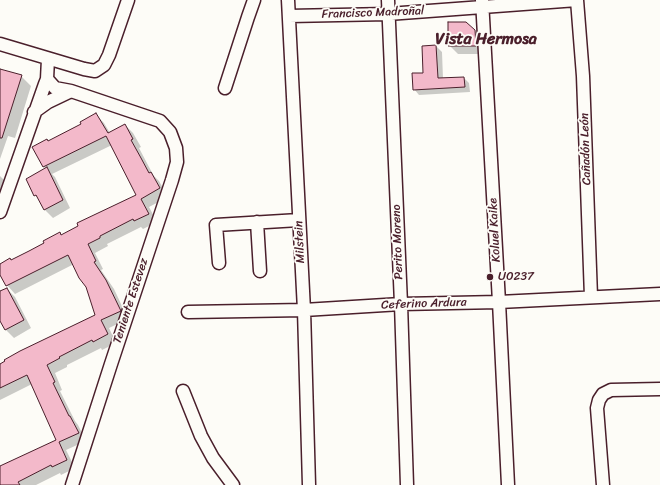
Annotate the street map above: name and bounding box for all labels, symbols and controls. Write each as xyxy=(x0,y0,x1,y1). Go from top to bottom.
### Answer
street label: Francisco Madroñal xyxy=(321,4,425,22)
district label: Vista Hermosa xyxy=(435,30,537,50)
street label: Cañadón León xyxy=(578,113,594,185)
street label: Koluel Kaike xyxy=(486,197,504,263)
street label: Perito Moreno xyxy=(389,204,407,280)
street label: Milstein xyxy=(292,220,308,264)
street label: Teniente Estevez xyxy=(110,256,152,346)
place label: U0237 xyxy=(498,270,534,284)
marker: U0237 xyxy=(485,272,495,282)
street label: Ceferino Ardura xyxy=(381,295,467,313)

